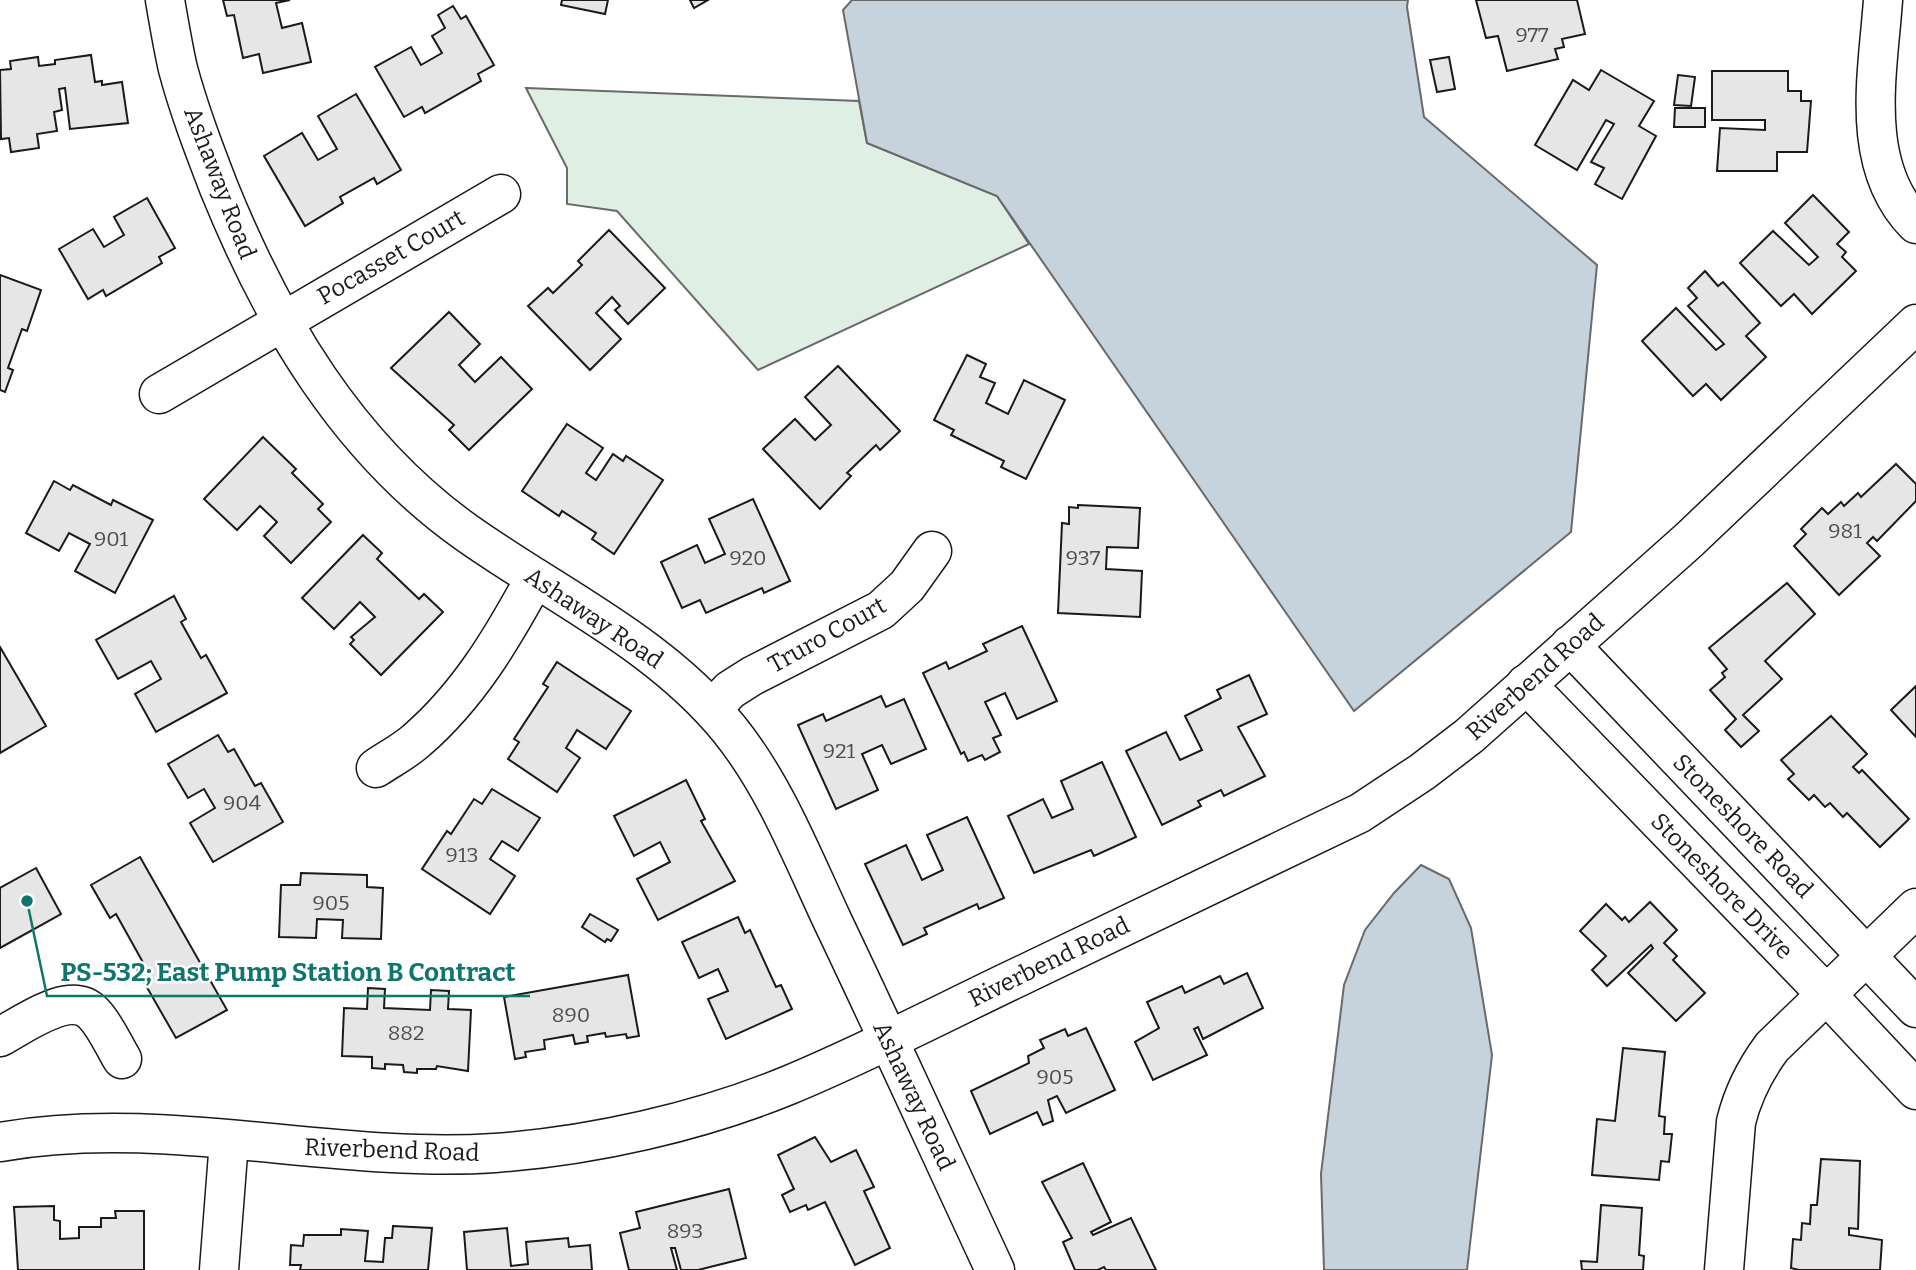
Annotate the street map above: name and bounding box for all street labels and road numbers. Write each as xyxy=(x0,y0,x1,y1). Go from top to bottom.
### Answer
street label: Ashaway Road xyxy=(178,103,262,263)
street label: Pocasset Court xyxy=(313,203,470,310)
street label: Ashaway Road xyxy=(520,561,668,675)
street label: Truro Court xyxy=(763,591,891,679)
street label: Riverbend Road xyxy=(1460,608,1610,746)
street label: Stoneshore Road xyxy=(1667,748,1819,904)
street label: Stoneshore Drive xyxy=(1645,807,1799,965)
street label: Riverbend Road xyxy=(964,911,1134,1013)
street label: Ashaway Road xyxy=(867,1017,961,1175)
street label: Riverbend Road xyxy=(304,1133,480,1167)

